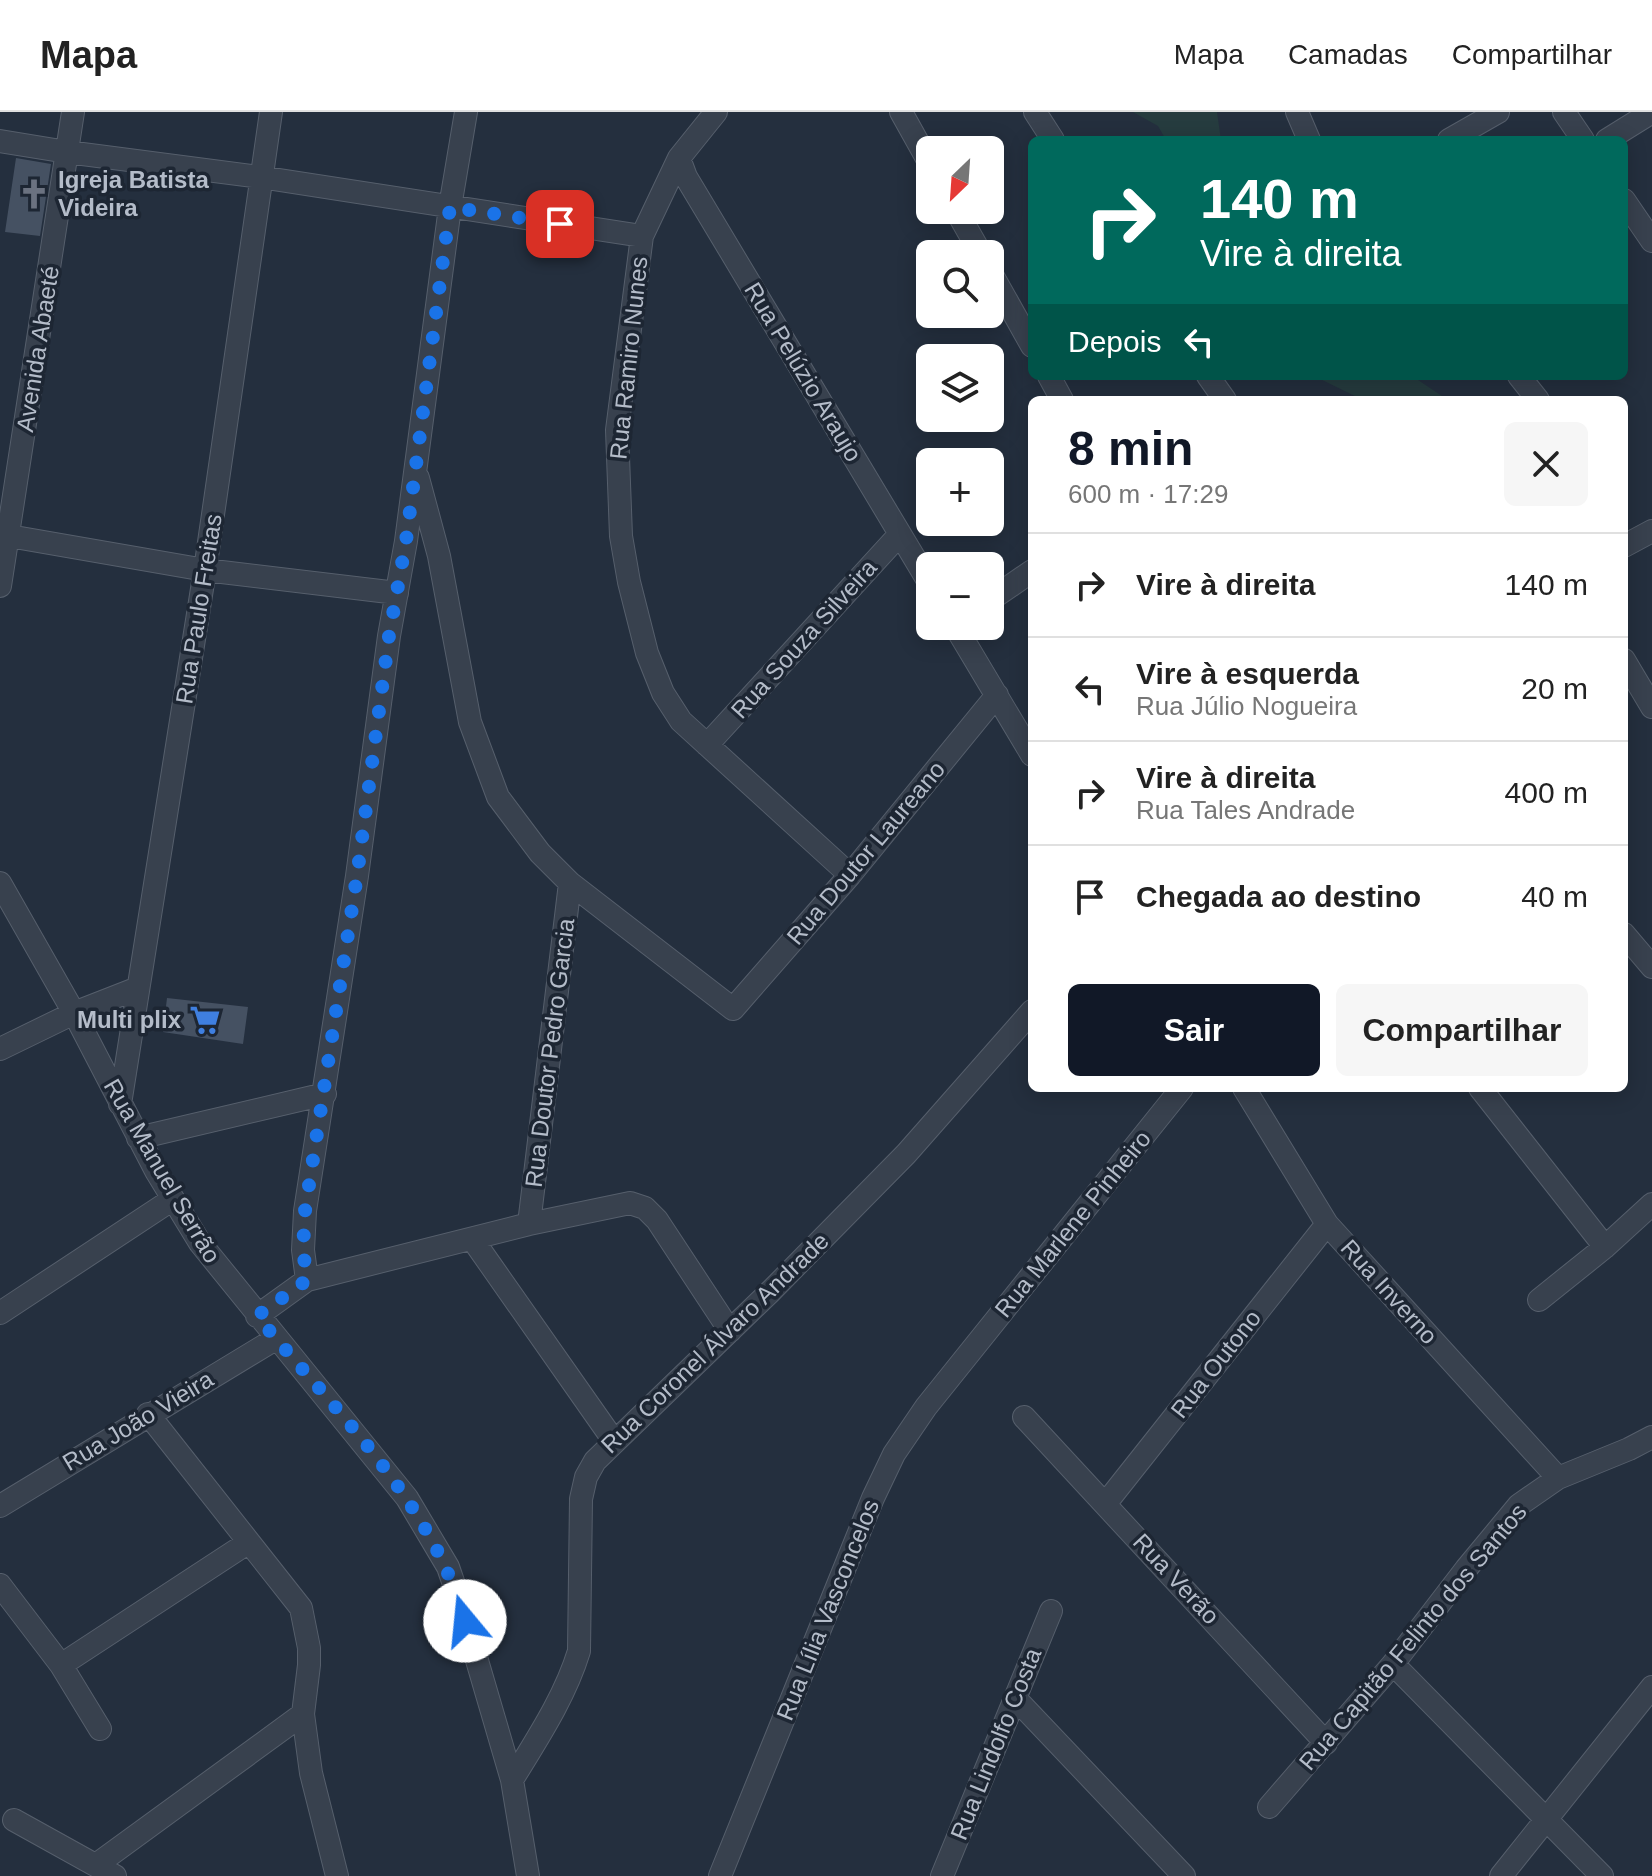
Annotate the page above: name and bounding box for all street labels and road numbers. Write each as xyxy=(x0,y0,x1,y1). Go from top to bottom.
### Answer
street label: Rua Ramiro Nunes xyxy=(604,255,653,461)
street label: Avenida Abaeté xyxy=(11,264,64,434)
street label: Rua Pelúzio Araujo xyxy=(739,277,868,466)
street label: Rua Paulo Freitas xyxy=(170,512,227,706)
street label: Rua Souza Silveira xyxy=(725,553,882,724)
street label: Rua Doutor Laureano xyxy=(781,756,950,950)
street label: Rua Doutor Pedro Garcia xyxy=(520,916,579,1189)
street label: Rua Manuel Serrão xyxy=(99,1074,226,1268)
street label: Rua Marlene Pinheiro xyxy=(989,1125,1156,1322)
street label: Rua Coronel Álvaro Andrade xyxy=(595,1227,834,1458)
street label: Rua Inverno xyxy=(1336,1234,1443,1349)
street label: Rua Outono xyxy=(1165,1304,1266,1423)
street label: Rua João Vieira xyxy=(58,1365,218,1476)
street label: Rua Lília Vasconcelos xyxy=(771,1495,884,1724)
street label: Rua Capitão Felinto dos Santos xyxy=(1293,1498,1532,1775)
street label: Rua Verão xyxy=(1128,1528,1225,1629)
street label: Rua Lindolfo Costa xyxy=(945,1644,1047,1844)

